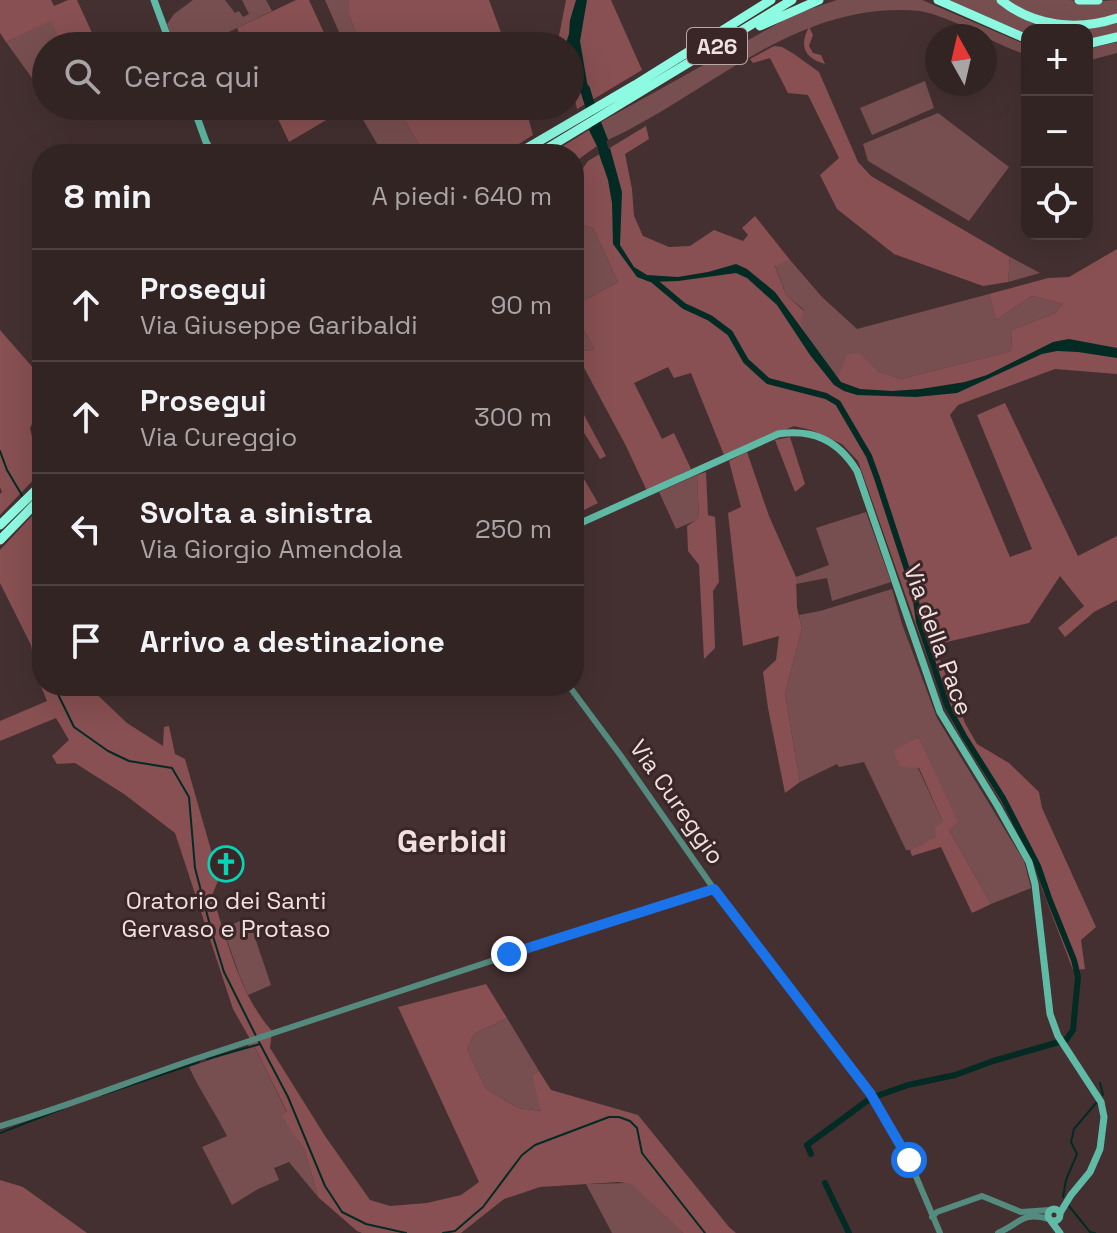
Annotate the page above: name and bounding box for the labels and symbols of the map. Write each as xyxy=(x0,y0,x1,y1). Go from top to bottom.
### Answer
north arrow xyxy=(925,24,997,96)
road number: A26 xyxy=(687,28,747,64)
street label: Via della Pace xyxy=(897,560,980,719)
street label: Via Cureggio xyxy=(623,733,732,870)
district label: Gerbidi xyxy=(397,821,507,861)
church icon: Oratorio dei Santi Gervaso e Protaso xyxy=(207,845,245,883)
place label: Oratorio dei Santi Gervaso e Protaso xyxy=(122,885,330,944)
route end xyxy=(491,936,527,972)
route start xyxy=(891,1142,927,1178)

